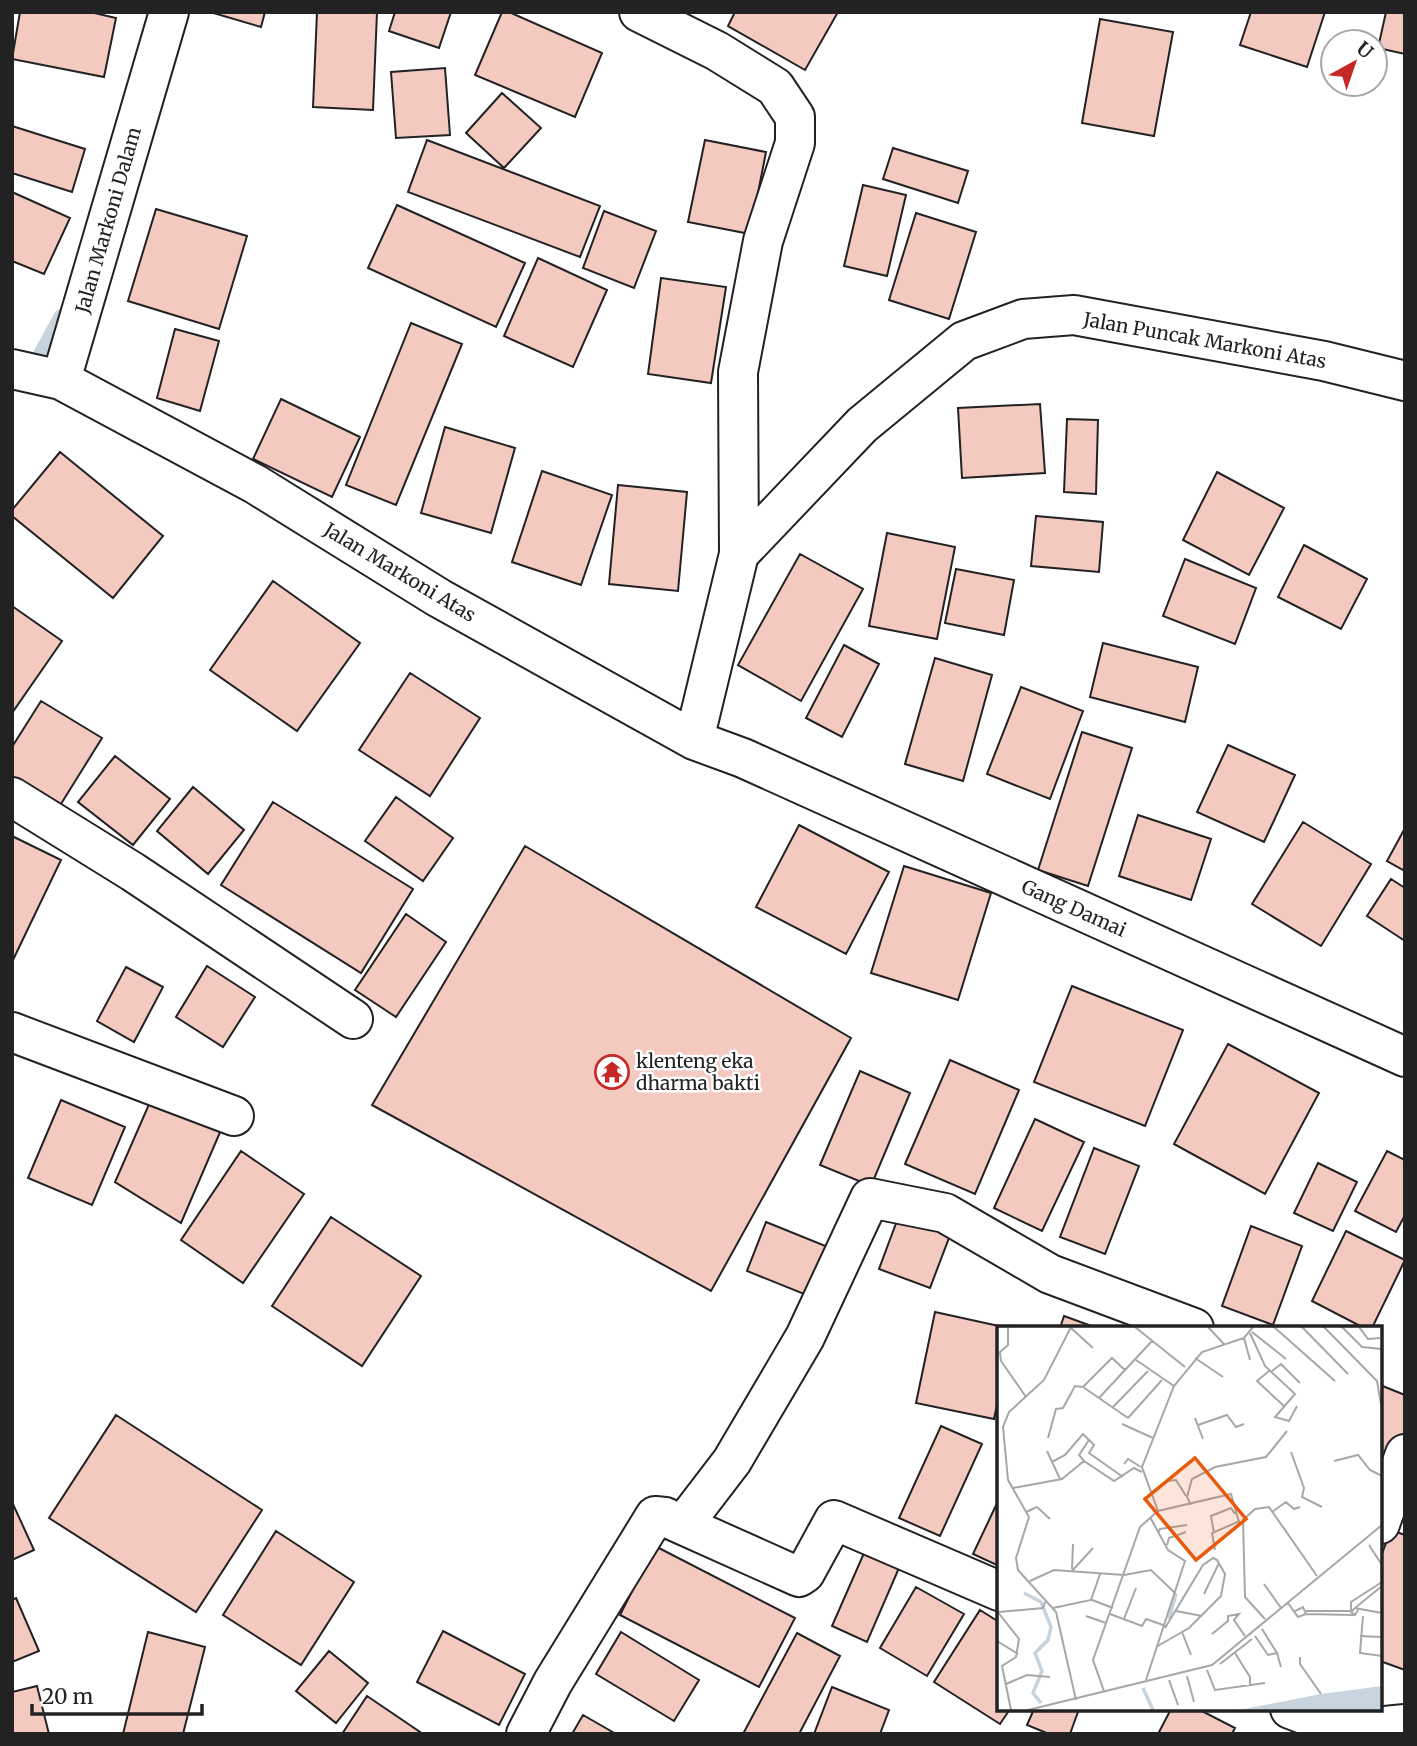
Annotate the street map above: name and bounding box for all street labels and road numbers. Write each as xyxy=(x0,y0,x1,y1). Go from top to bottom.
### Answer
street label: Jalan Markoni Dalam xyxy=(70,124,146,317)
street label: Jalan Puncak Markoni Atas xyxy=(1081,307,1328,373)
street label: Jalan Markoni Atas xyxy=(319,517,480,627)
street label: Gang Damai xyxy=(1018,874,1130,942)

